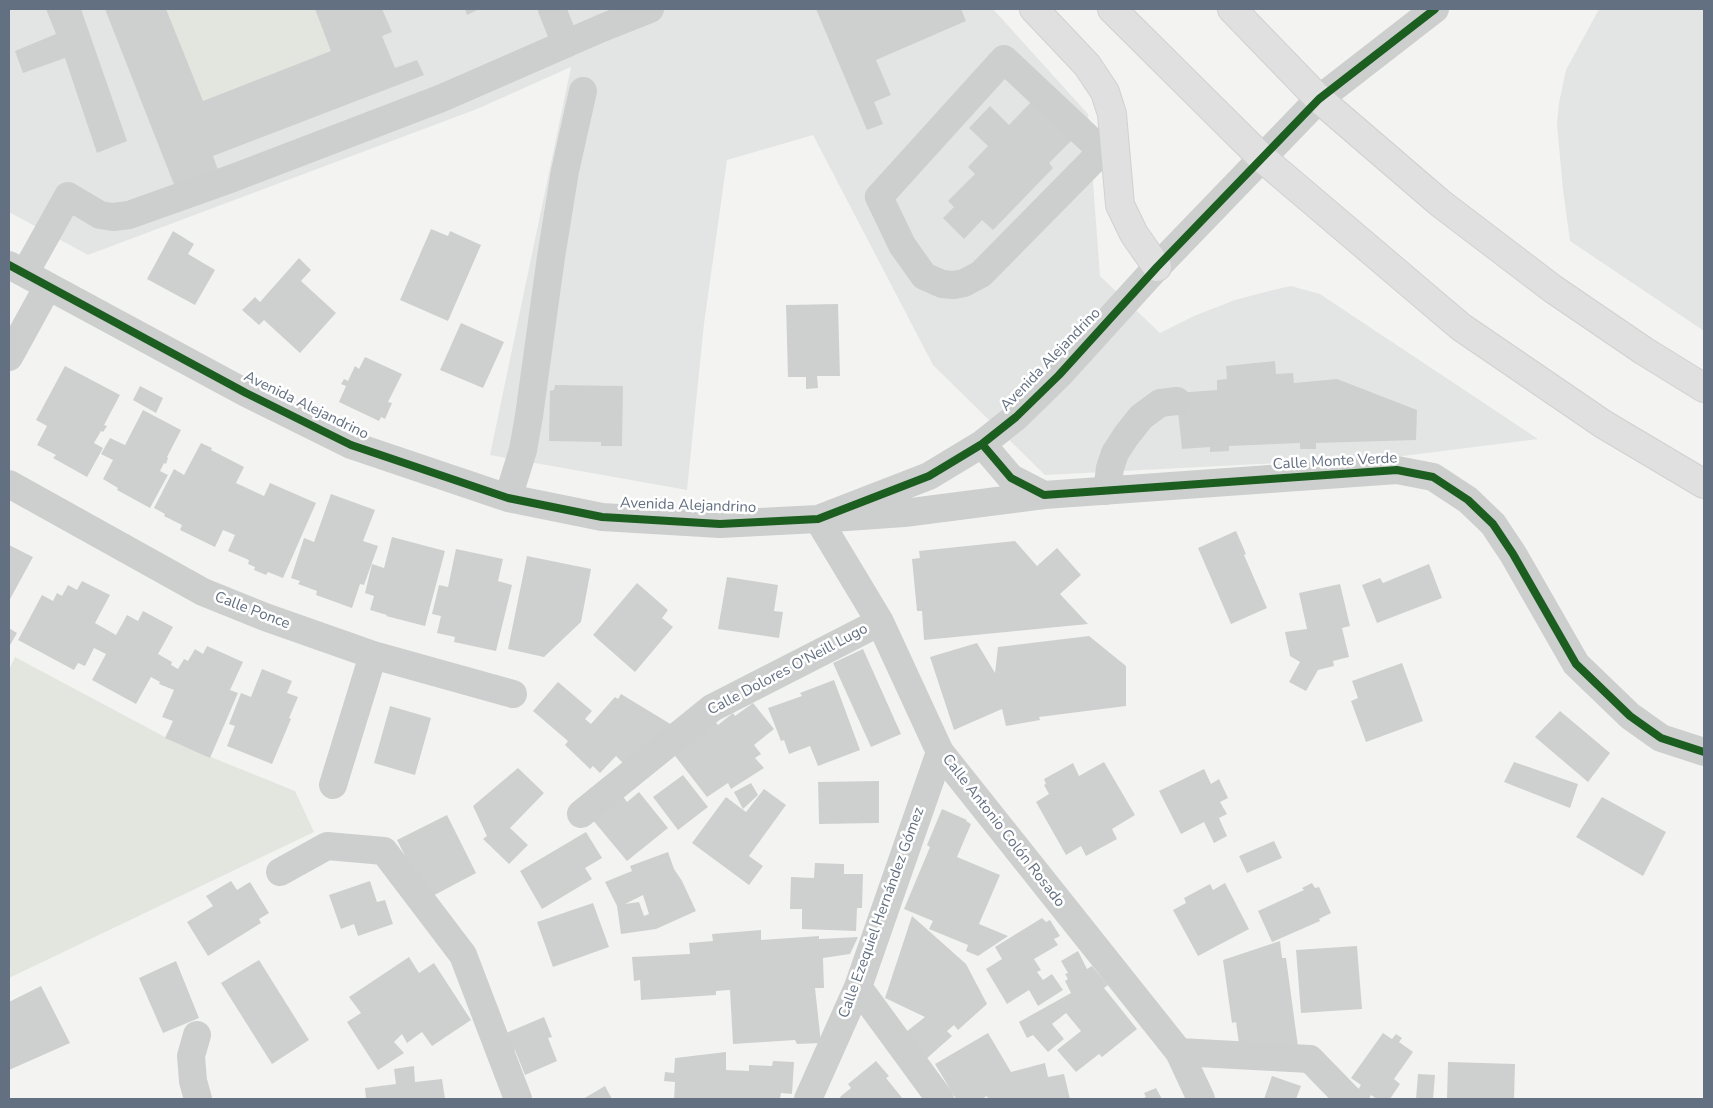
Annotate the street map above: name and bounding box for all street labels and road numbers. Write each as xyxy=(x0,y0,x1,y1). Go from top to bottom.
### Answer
street label: Avenida Alejandrino xyxy=(997,305,1105,415)
street label: Avenida Alejandrino xyxy=(241,368,371,444)
street label: Calle Monte Verde xyxy=(1272,450,1398,474)
street label: Avenida Alejandrino xyxy=(620,495,756,517)
street label: Calle Ponce xyxy=(212,588,292,634)
street label: Calle Dolores O'Neill Lugo xyxy=(705,620,871,720)
street label: Calle Antonio Colón Rosado xyxy=(938,751,1068,911)
street label: Calle Ezequiel Hernández Gómez xyxy=(835,805,929,1021)

